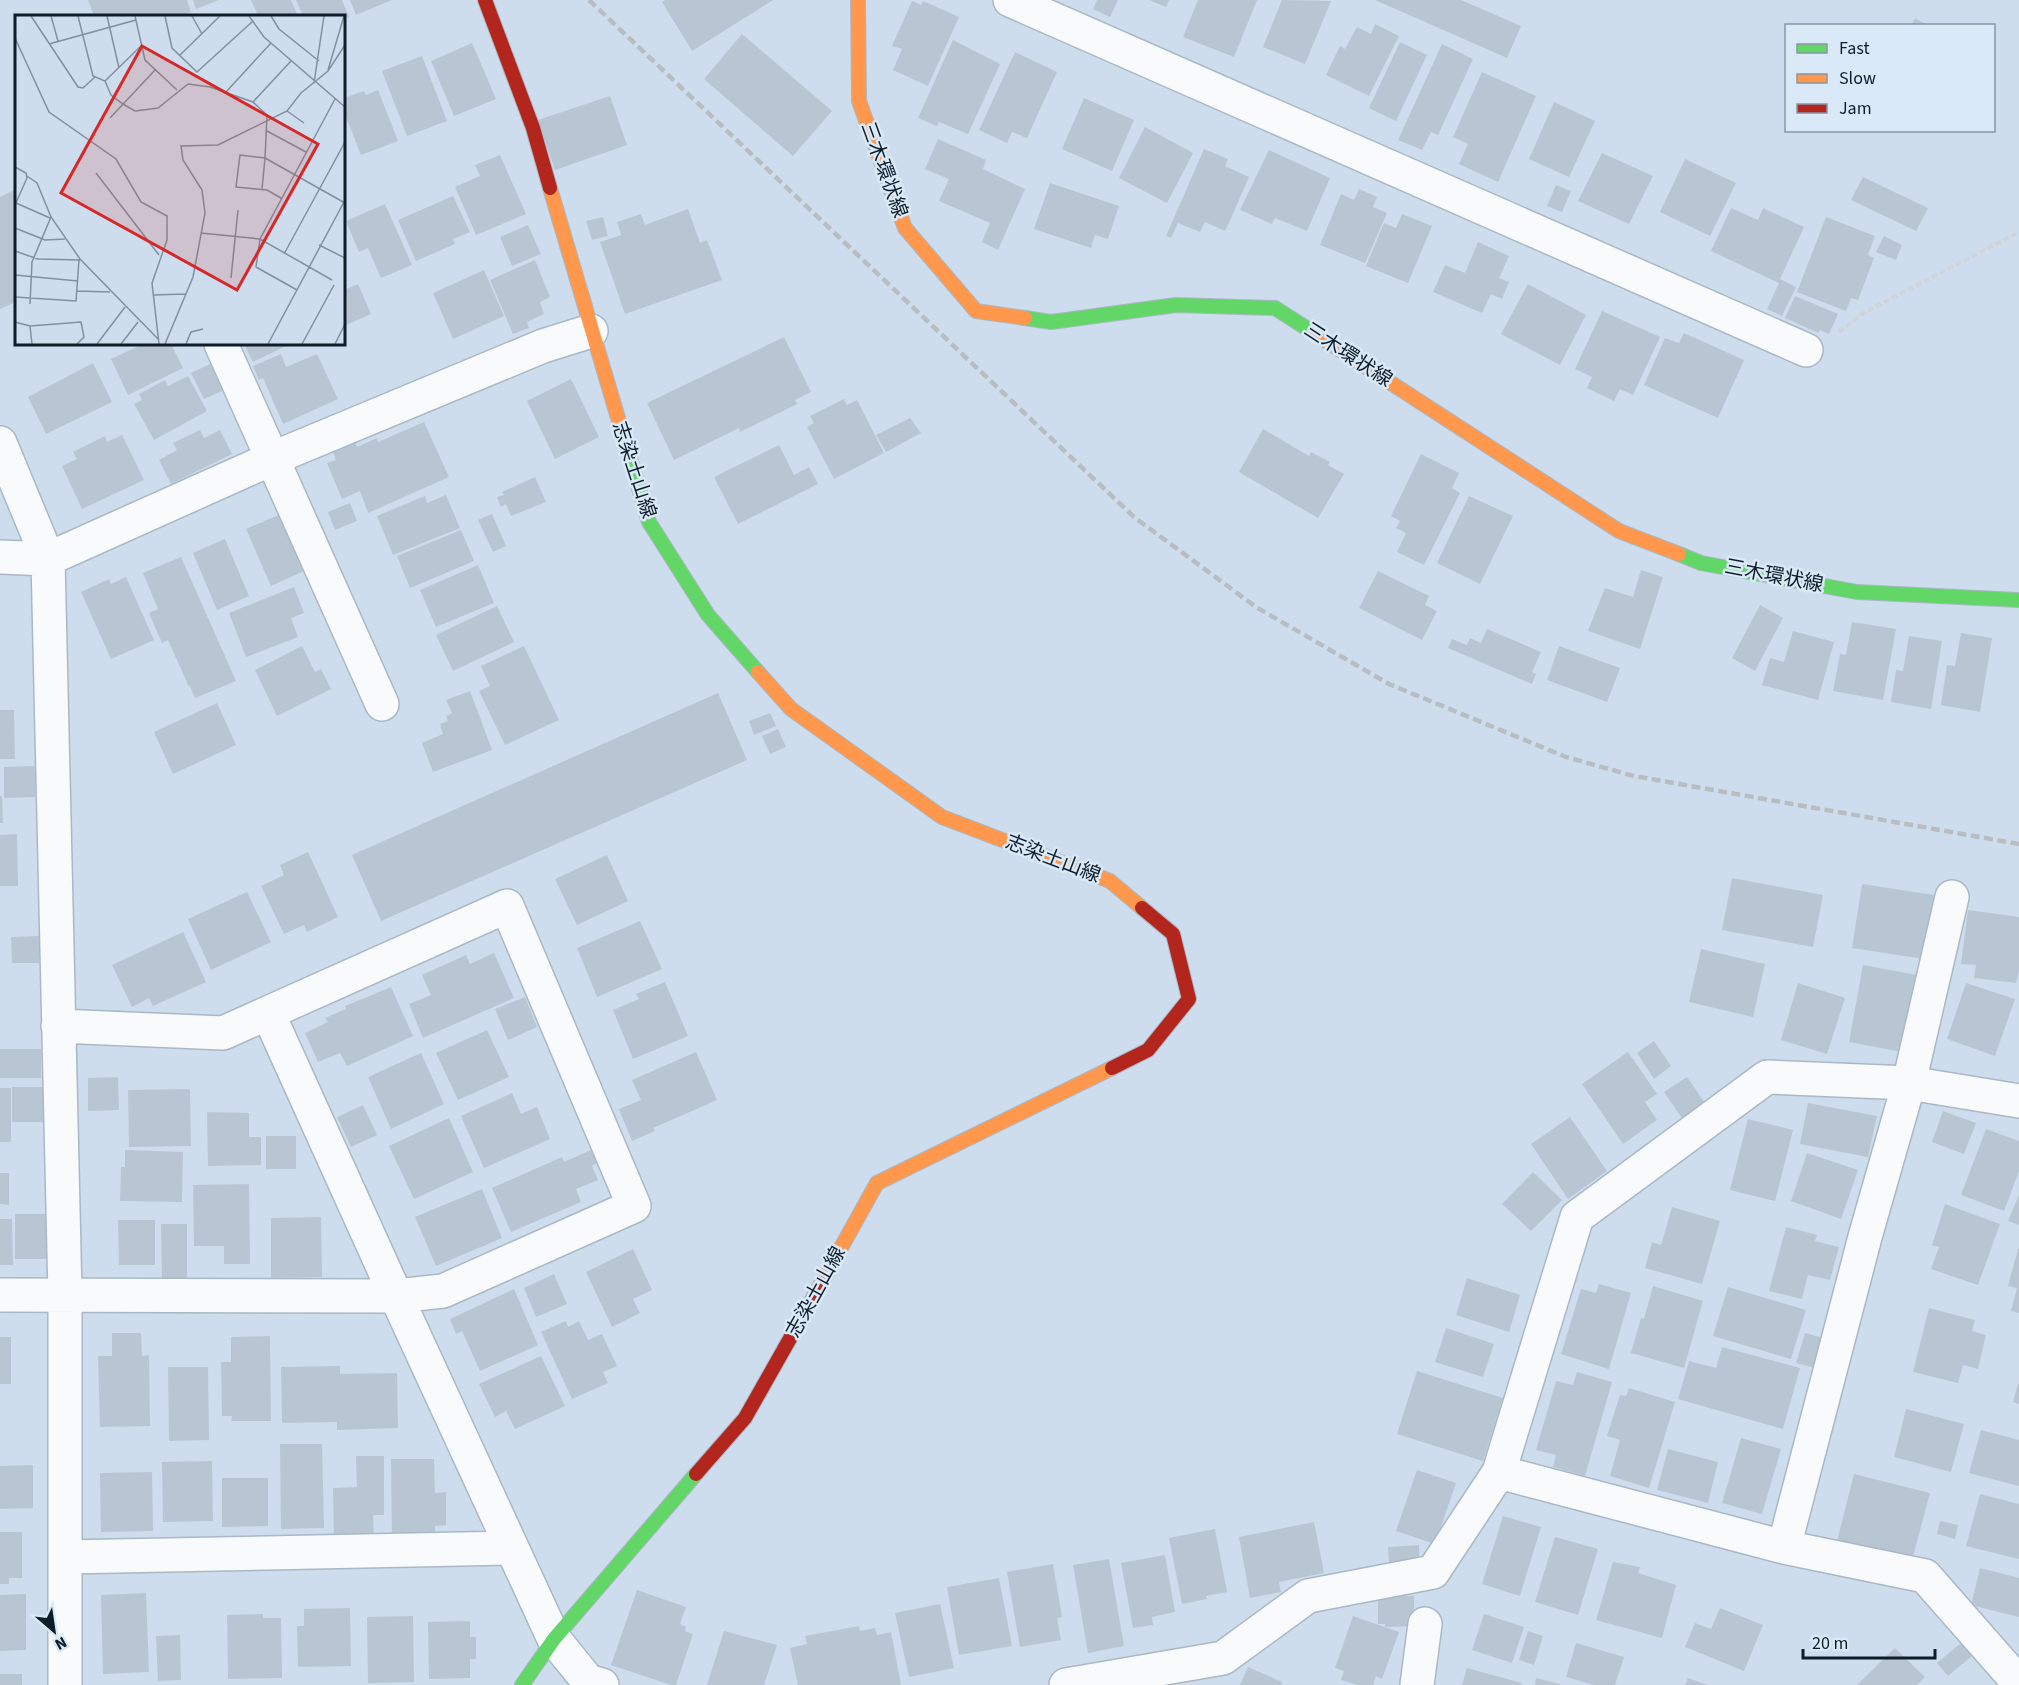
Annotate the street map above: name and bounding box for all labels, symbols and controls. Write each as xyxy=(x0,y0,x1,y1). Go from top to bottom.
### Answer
inset map xyxy=(15,15,345,345)
legend xyxy=(1785,24,1995,132)
text: Fast xyxy=(1839,36,1870,61)
text: Slow xyxy=(1839,66,1876,91)
text: Jam xyxy=(1839,96,1872,121)
street label: 三木環状線 xyxy=(854,118,914,222)
street label: 三木環状線 xyxy=(1298,316,1398,394)
street label: 志染土山線 xyxy=(605,418,663,522)
street label: 三木環状線 xyxy=(1722,553,1826,599)
street label: 志染土山線 xyxy=(1001,828,1105,890)
street label: 志染土山線 xyxy=(780,1241,852,1343)
north arrow xyxy=(24,1601,84,1661)
scale bar xyxy=(1803,1622,1935,1660)
text: N xyxy=(51,1631,71,1655)
text: 20 m xyxy=(1812,1631,1848,1656)

